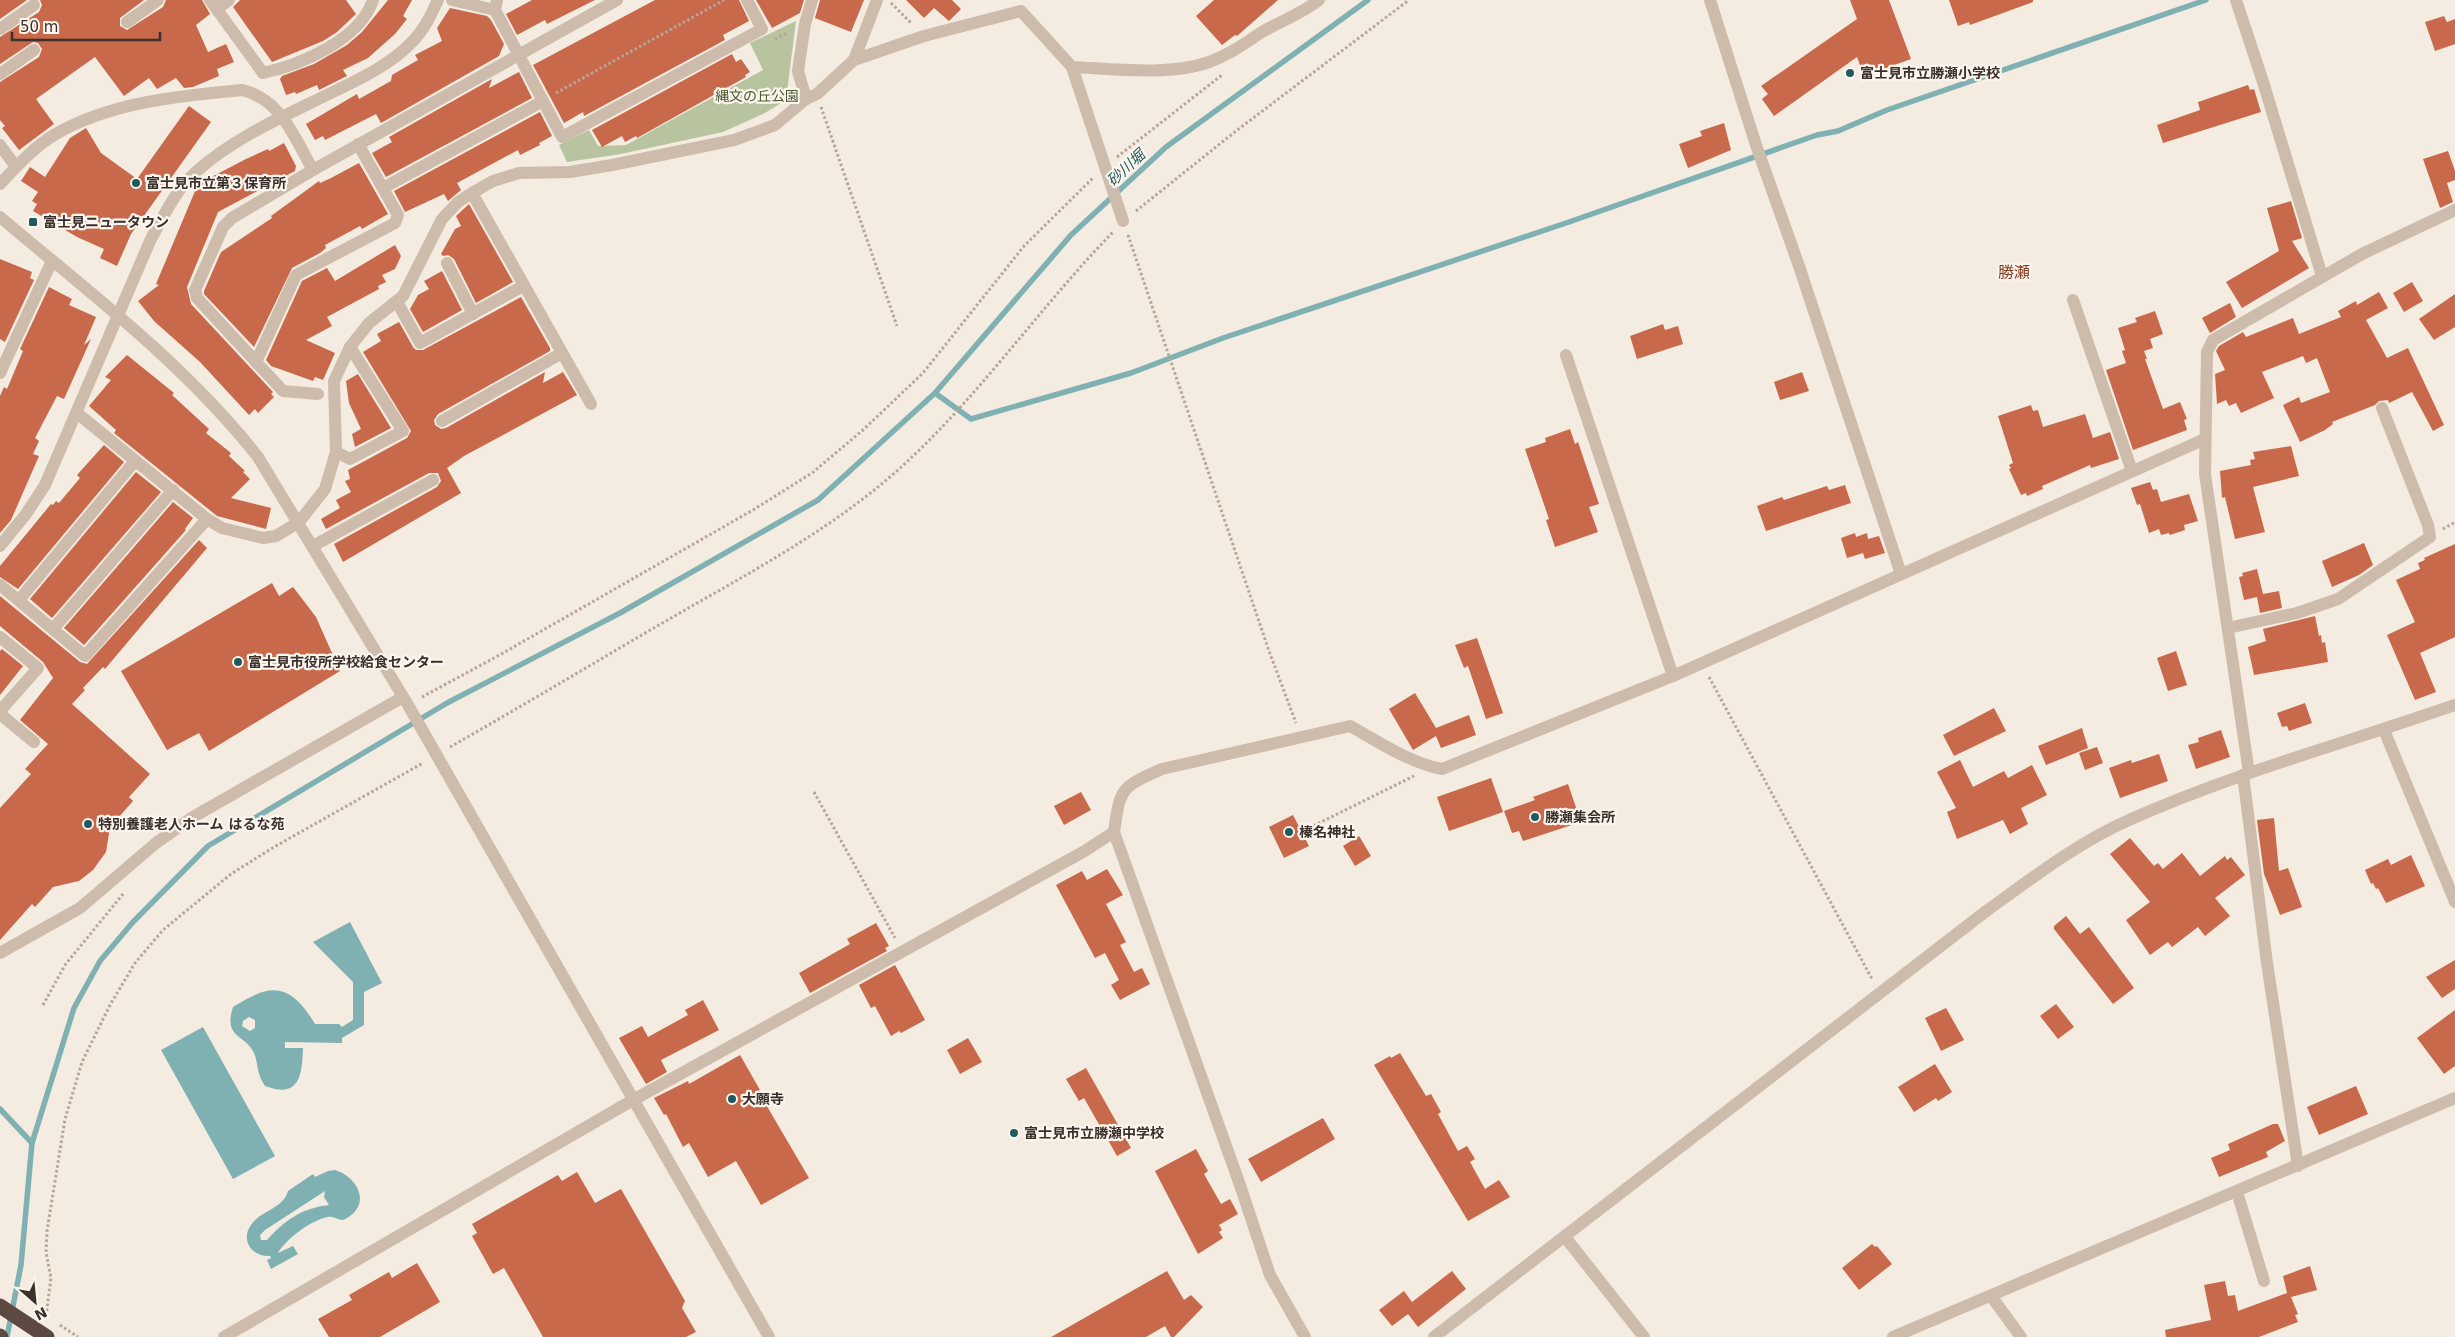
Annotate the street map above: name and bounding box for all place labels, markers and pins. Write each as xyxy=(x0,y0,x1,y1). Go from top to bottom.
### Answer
place label: 富士見市立勝瀬小学校 xyxy=(1860,65,2000,81)
marker: 富士見市立勝瀬小学校 xyxy=(1844,67,1856,79)
place label: 富士見市立第３保育所 xyxy=(146,175,286,191)
marker: 富士見市立第３保育所 xyxy=(130,177,142,189)
place label: 富士見ニュータウン xyxy=(43,214,169,230)
marker: 富士見ニュータウン xyxy=(27,216,39,228)
place label: 富士見市役所学校給食センター xyxy=(248,654,444,670)
marker: 富士見市役所学校給食センター xyxy=(232,656,244,668)
place label: 勝瀬集会所 xyxy=(1545,809,1615,825)
marker: 勝瀬集会所 xyxy=(1529,811,1541,823)
place label: 特別養護老人ホーム はるな苑 xyxy=(98,816,284,832)
marker: 特別養護老人ホーム はるな苑 xyxy=(82,818,94,830)
place label: 榛名神社 xyxy=(1299,824,1355,840)
marker: 榛名神社 xyxy=(1283,826,1295,838)
place label: 大願寺 xyxy=(742,1091,784,1107)
marker: 大願寺 xyxy=(726,1093,738,1105)
place label: 富士見市立勝瀬中学校 xyxy=(1024,1125,1164,1141)
marker: 富士見市立勝瀬中学校 xyxy=(1008,1127,1020,1139)

